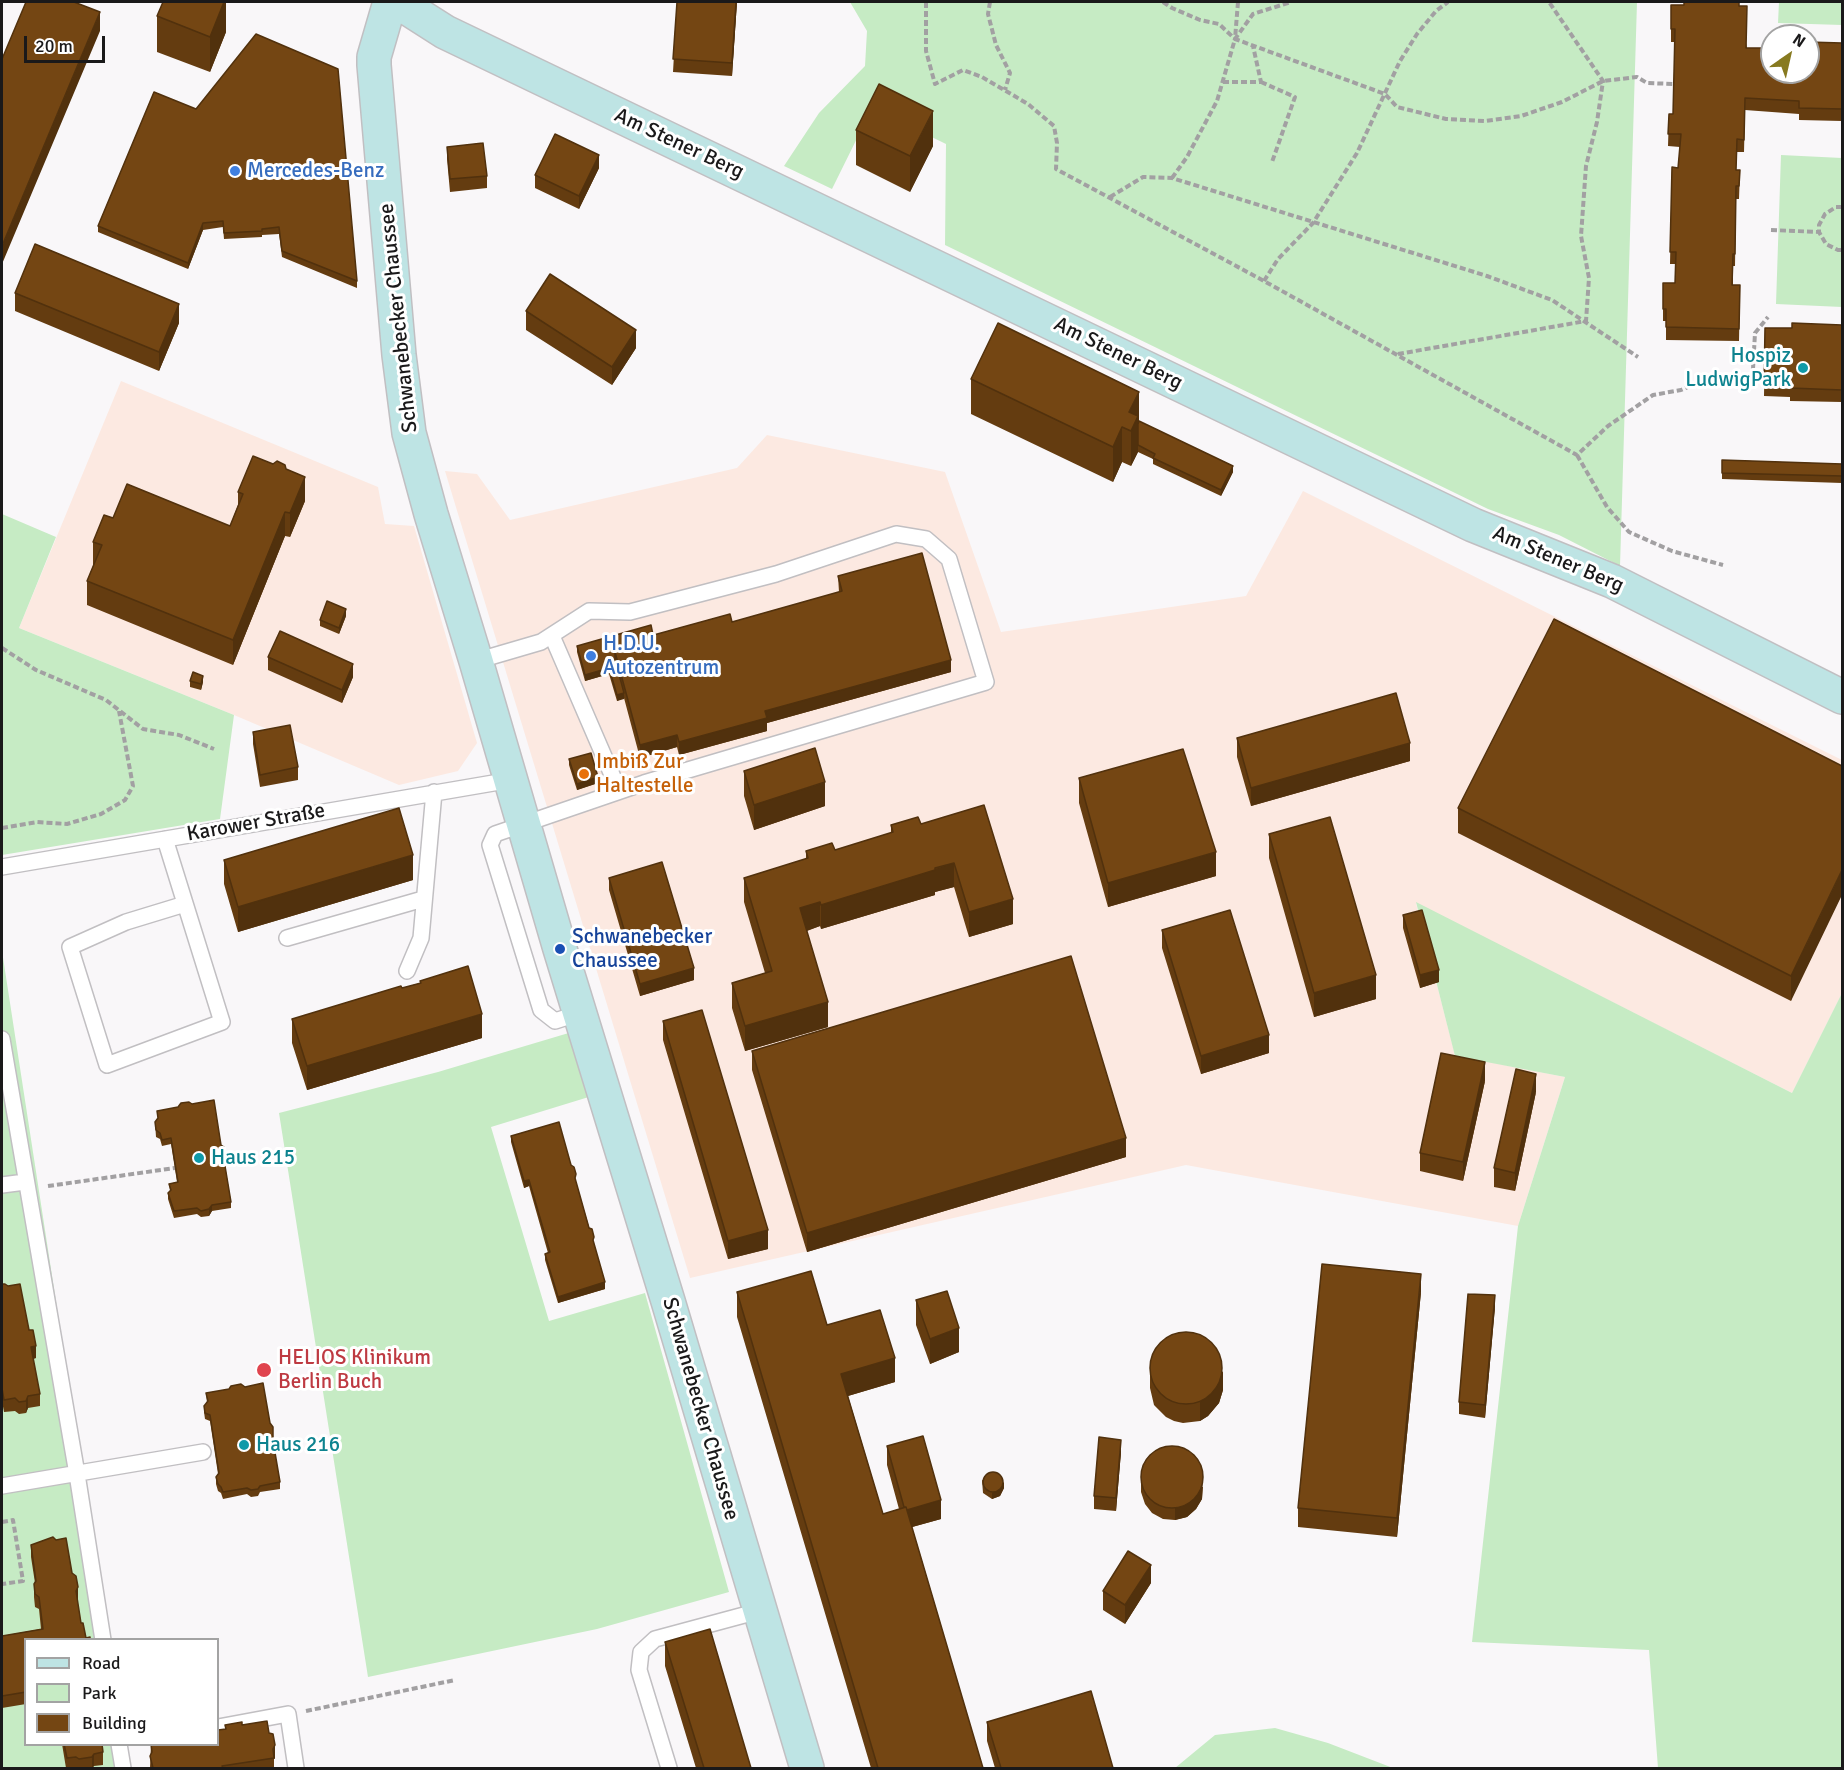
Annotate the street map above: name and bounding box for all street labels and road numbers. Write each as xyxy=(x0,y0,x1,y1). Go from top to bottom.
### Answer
street label: Am Stener Berg xyxy=(610,103,748,185)
street label: Schwanebecker Chaussee xyxy=(374,202,424,434)
street label: Am Stener Berg xyxy=(1050,312,1186,396)
street label: Am Stener Berg xyxy=(1489,521,1627,599)
street label: Karower Straße xyxy=(185,798,327,848)
street label: Schwanebecker Chaussee xyxy=(656,1295,744,1523)

